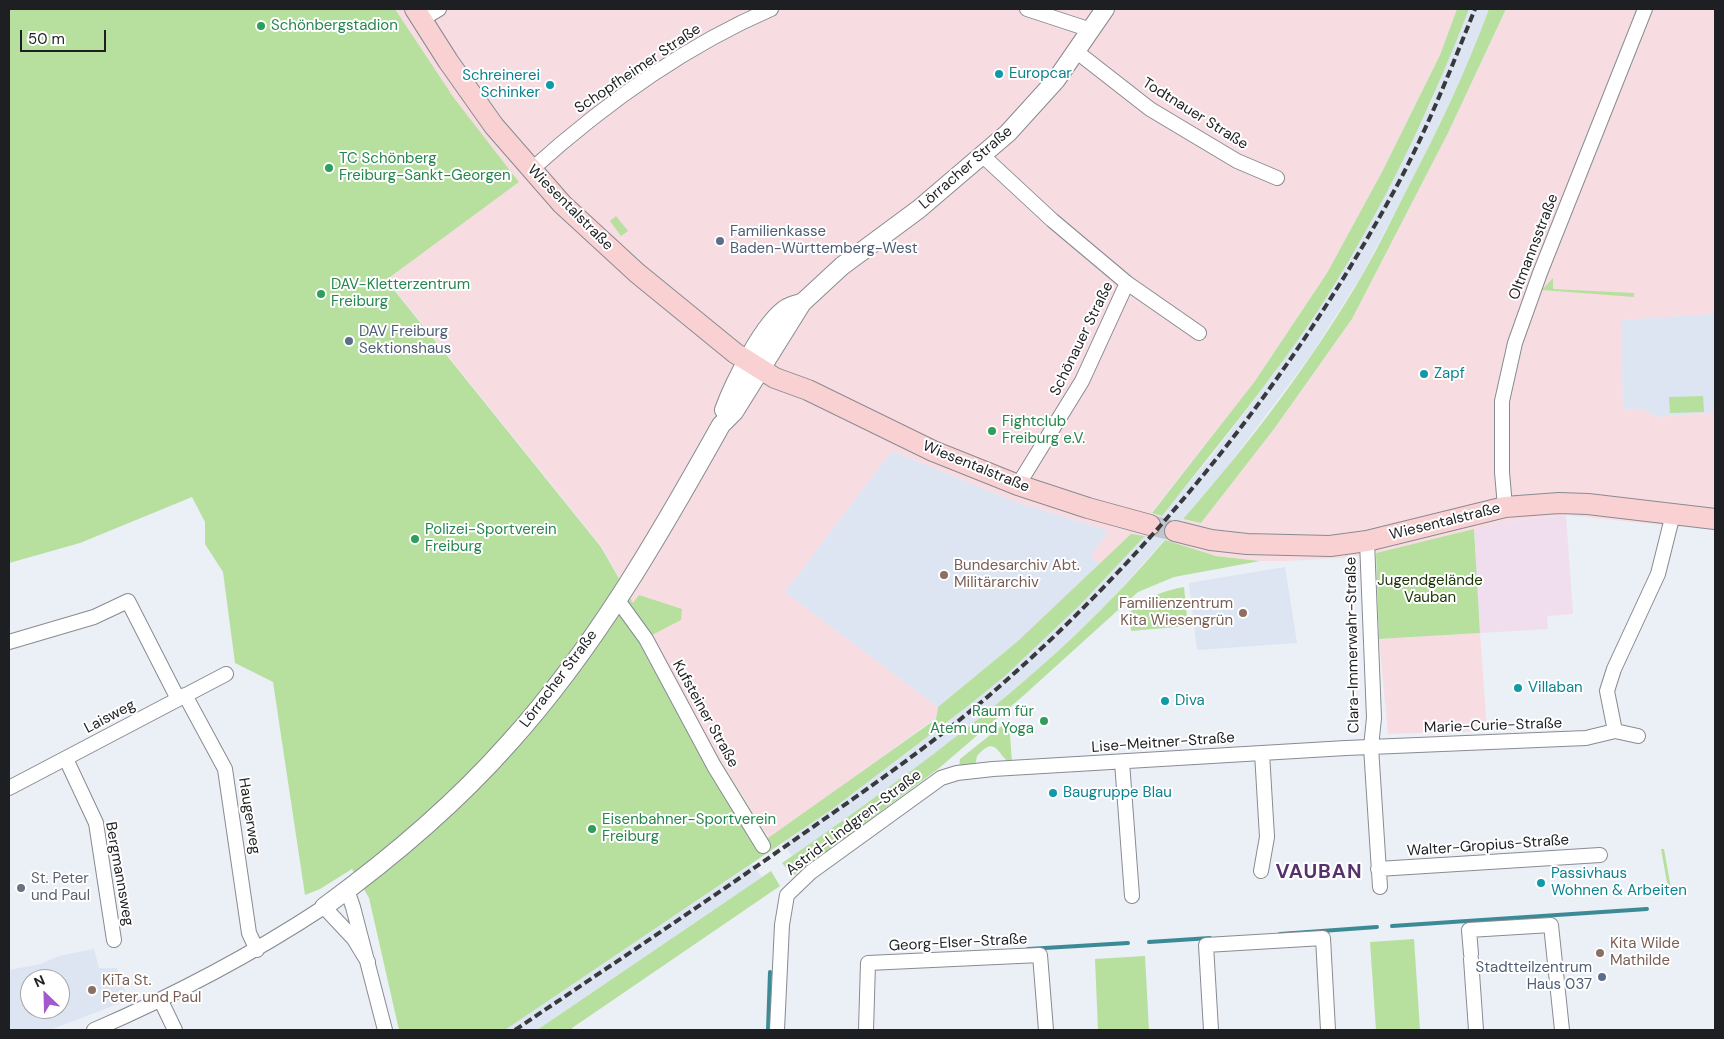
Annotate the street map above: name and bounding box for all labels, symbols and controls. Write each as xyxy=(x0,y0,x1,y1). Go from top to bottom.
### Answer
place label: Schönbergstadion xyxy=(271,17,398,35)
scale bar xyxy=(22,20,109,52)
marker: Schönbergstadion xyxy=(255,20,267,32)
street label: Schopfheimer Straße xyxy=(572,20,704,118)
text: 50 m xyxy=(28,29,65,49)
place label: Europcar xyxy=(1009,65,1072,83)
place label: Schreinerei Schinker xyxy=(462,67,540,102)
marker: Europcar xyxy=(993,68,1005,80)
street label: Todtnauer Straße xyxy=(1139,74,1251,154)
marker: Schreinerei Schinker xyxy=(544,79,556,91)
street label: Lörracher Straße xyxy=(916,123,1016,213)
place label: TC Schönberg Freiburg-Sankt-Georgen xyxy=(339,150,511,185)
street label: Wiesentalstraße xyxy=(523,161,617,255)
marker: TC Schönberg Freiburg-Sankt-Georgen xyxy=(323,162,335,174)
street label: Oltmannsstraße xyxy=(1506,191,1562,303)
place label: Familienkasse Baden-Württemberg-West xyxy=(730,223,918,258)
marker: Familienkasse Baden-Württemberg-West xyxy=(714,235,726,247)
place label: DAV-Kletterzentrum Freiburg xyxy=(331,276,470,311)
street label: Schönauer Straße xyxy=(1047,279,1117,399)
marker: DAV-Kletterzentrum Freiburg xyxy=(315,288,327,300)
place label: DAV Freiburg Sektionshaus xyxy=(359,323,451,358)
marker: DAV Freiburg Sektionshaus xyxy=(343,335,355,347)
place label: Zapf xyxy=(1434,365,1465,383)
marker: Zapf xyxy=(1418,368,1430,380)
place label: Fightclub Freiburg e.V. xyxy=(1002,413,1085,448)
marker: Fightclub Freiburg e.V. xyxy=(986,425,998,437)
street label: Wiesentalstraße xyxy=(920,437,1032,497)
street label: Wiesentalstraße xyxy=(1388,500,1502,544)
place label: Polizei-Sportverein Freiburg xyxy=(425,521,557,556)
marker: Polizei-Sportverein Freiburg xyxy=(409,533,421,545)
place label: Bundesarchiv Abt. Militärarchiv xyxy=(954,557,1080,592)
street label: Clara-Immerwahr-Straße xyxy=(1342,557,1364,733)
marker: Bundesarchiv Abt. Militärarchiv xyxy=(938,569,950,581)
park label: Jugendgelände Vauban xyxy=(1377,572,1483,607)
place label: Familienzentrum Kita Wiesengrün xyxy=(1119,595,1233,630)
marker: Familienzentrum Kita Wiesengrün xyxy=(1237,607,1249,619)
street label: Lörracher Straße xyxy=(516,627,602,731)
street label: Kufsteiner Straße xyxy=(668,657,742,771)
place label: Villaban xyxy=(1528,679,1583,697)
marker: Villaban xyxy=(1512,682,1524,694)
place label: Diva xyxy=(1175,692,1205,710)
marker: Diva xyxy=(1159,695,1171,707)
street label: Laisweg xyxy=(82,696,138,738)
place label: Raum für Atem und Yoga xyxy=(930,703,1034,738)
marker: Raum für Atem und Yoga xyxy=(1038,715,1050,727)
street label: Marie-Curie-Straße xyxy=(1424,715,1562,737)
street label: Lise-Meitner-Straße xyxy=(1091,729,1235,757)
street label: Astrid-Lindgren-Straße xyxy=(783,766,925,880)
street label: Haugerweg xyxy=(234,777,264,855)
place label: Baugruppe Blau xyxy=(1063,784,1172,802)
marker: Baugruppe Blau xyxy=(1047,787,1059,799)
place label: Eisenbahner-Sportverein Freiburg xyxy=(602,811,776,846)
street label: Bergmannsweg xyxy=(101,821,137,927)
marker: Eisenbahner-Sportverein Freiburg xyxy=(586,823,598,835)
street label: Walter-Gropius-Straße xyxy=(1406,831,1570,861)
district label: VAUBAN xyxy=(1275,861,1363,885)
place label: Passivhaus Wohnen & Arbeiten xyxy=(1551,865,1687,900)
place label: St. Peter und Paul xyxy=(31,870,90,905)
marker: Passivhaus Wohnen & Arbeiten xyxy=(1535,877,1547,889)
marker: St. Peter und Paul xyxy=(15,882,27,894)
street label: Georg-Elser-Straße xyxy=(888,930,1028,956)
place label: Kita Wilde Mathilde xyxy=(1610,935,1680,970)
marker: Kita Wilde Mathilde xyxy=(1594,947,1606,959)
place label: Stadtteilzentrum Haus 037 xyxy=(1475,959,1592,994)
north arrow xyxy=(20,969,70,1019)
text: N xyxy=(31,971,48,992)
marker: Stadtteilzentrum Haus 037 xyxy=(1596,971,1608,983)
place label: KiTa St. Peter und Paul xyxy=(102,972,201,1007)
marker: KiTa St. Peter und Paul xyxy=(86,984,98,996)

